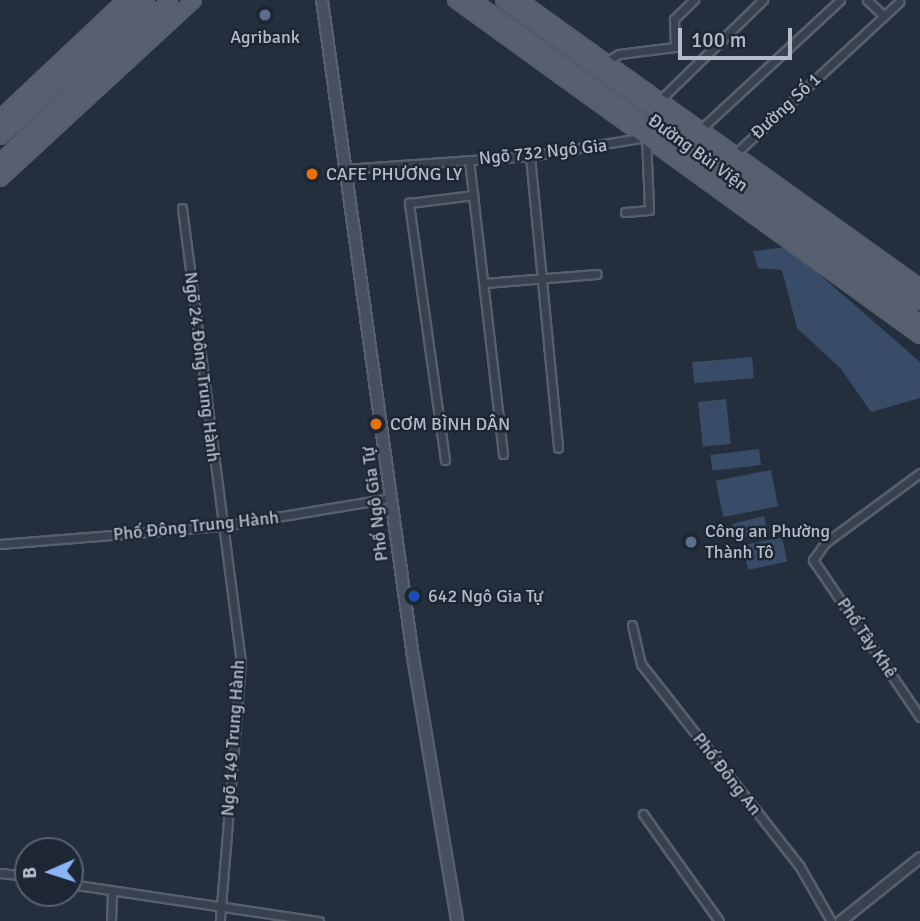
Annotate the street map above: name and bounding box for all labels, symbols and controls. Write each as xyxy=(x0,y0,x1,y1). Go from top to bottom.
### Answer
marker: Agribank xyxy=(257,7,273,23)
scale bar xyxy=(682,14,796,58)
place label: Agribank xyxy=(230,26,300,48)
text: 100 m xyxy=(691,27,746,53)
street label: Đường Số 1 xyxy=(747,68,825,144)
street label: Đường Bùi Viện xyxy=(644,110,752,196)
street label: Ngõ 732 Ngô Gia xyxy=(478,135,608,169)
place label: CAFE PHƯƠNG LY xyxy=(326,163,462,185)
marker: CAFE PHƯƠNG LY xyxy=(304,166,320,182)
street label: Ngõ 24 Đông Trung Hành xyxy=(180,271,224,463)
place label: CƠM BÌNH DÂN xyxy=(390,413,510,435)
marker: CƠM BÌNH DÂN xyxy=(368,416,384,432)
street label: Phố Ngô Gia Tự xyxy=(357,445,393,563)
street label: Phố Đông Trung Hành xyxy=(112,507,280,545)
place label: Công an Phường Thành Tô xyxy=(705,521,830,564)
marker: Công an Phường Thành Tô xyxy=(683,534,699,550)
place label: 642 Ngô Gia Tự xyxy=(428,585,543,607)
marker: 642 Ngô Gia Tự xyxy=(406,588,422,604)
street label: Phố Tây Khê xyxy=(832,594,902,682)
street label: Ngõ 149 Trung Hành xyxy=(217,659,249,817)
street label: Phố Đông An xyxy=(688,728,766,820)
north arrow xyxy=(14,837,84,907)
text: B xyxy=(18,867,42,879)

